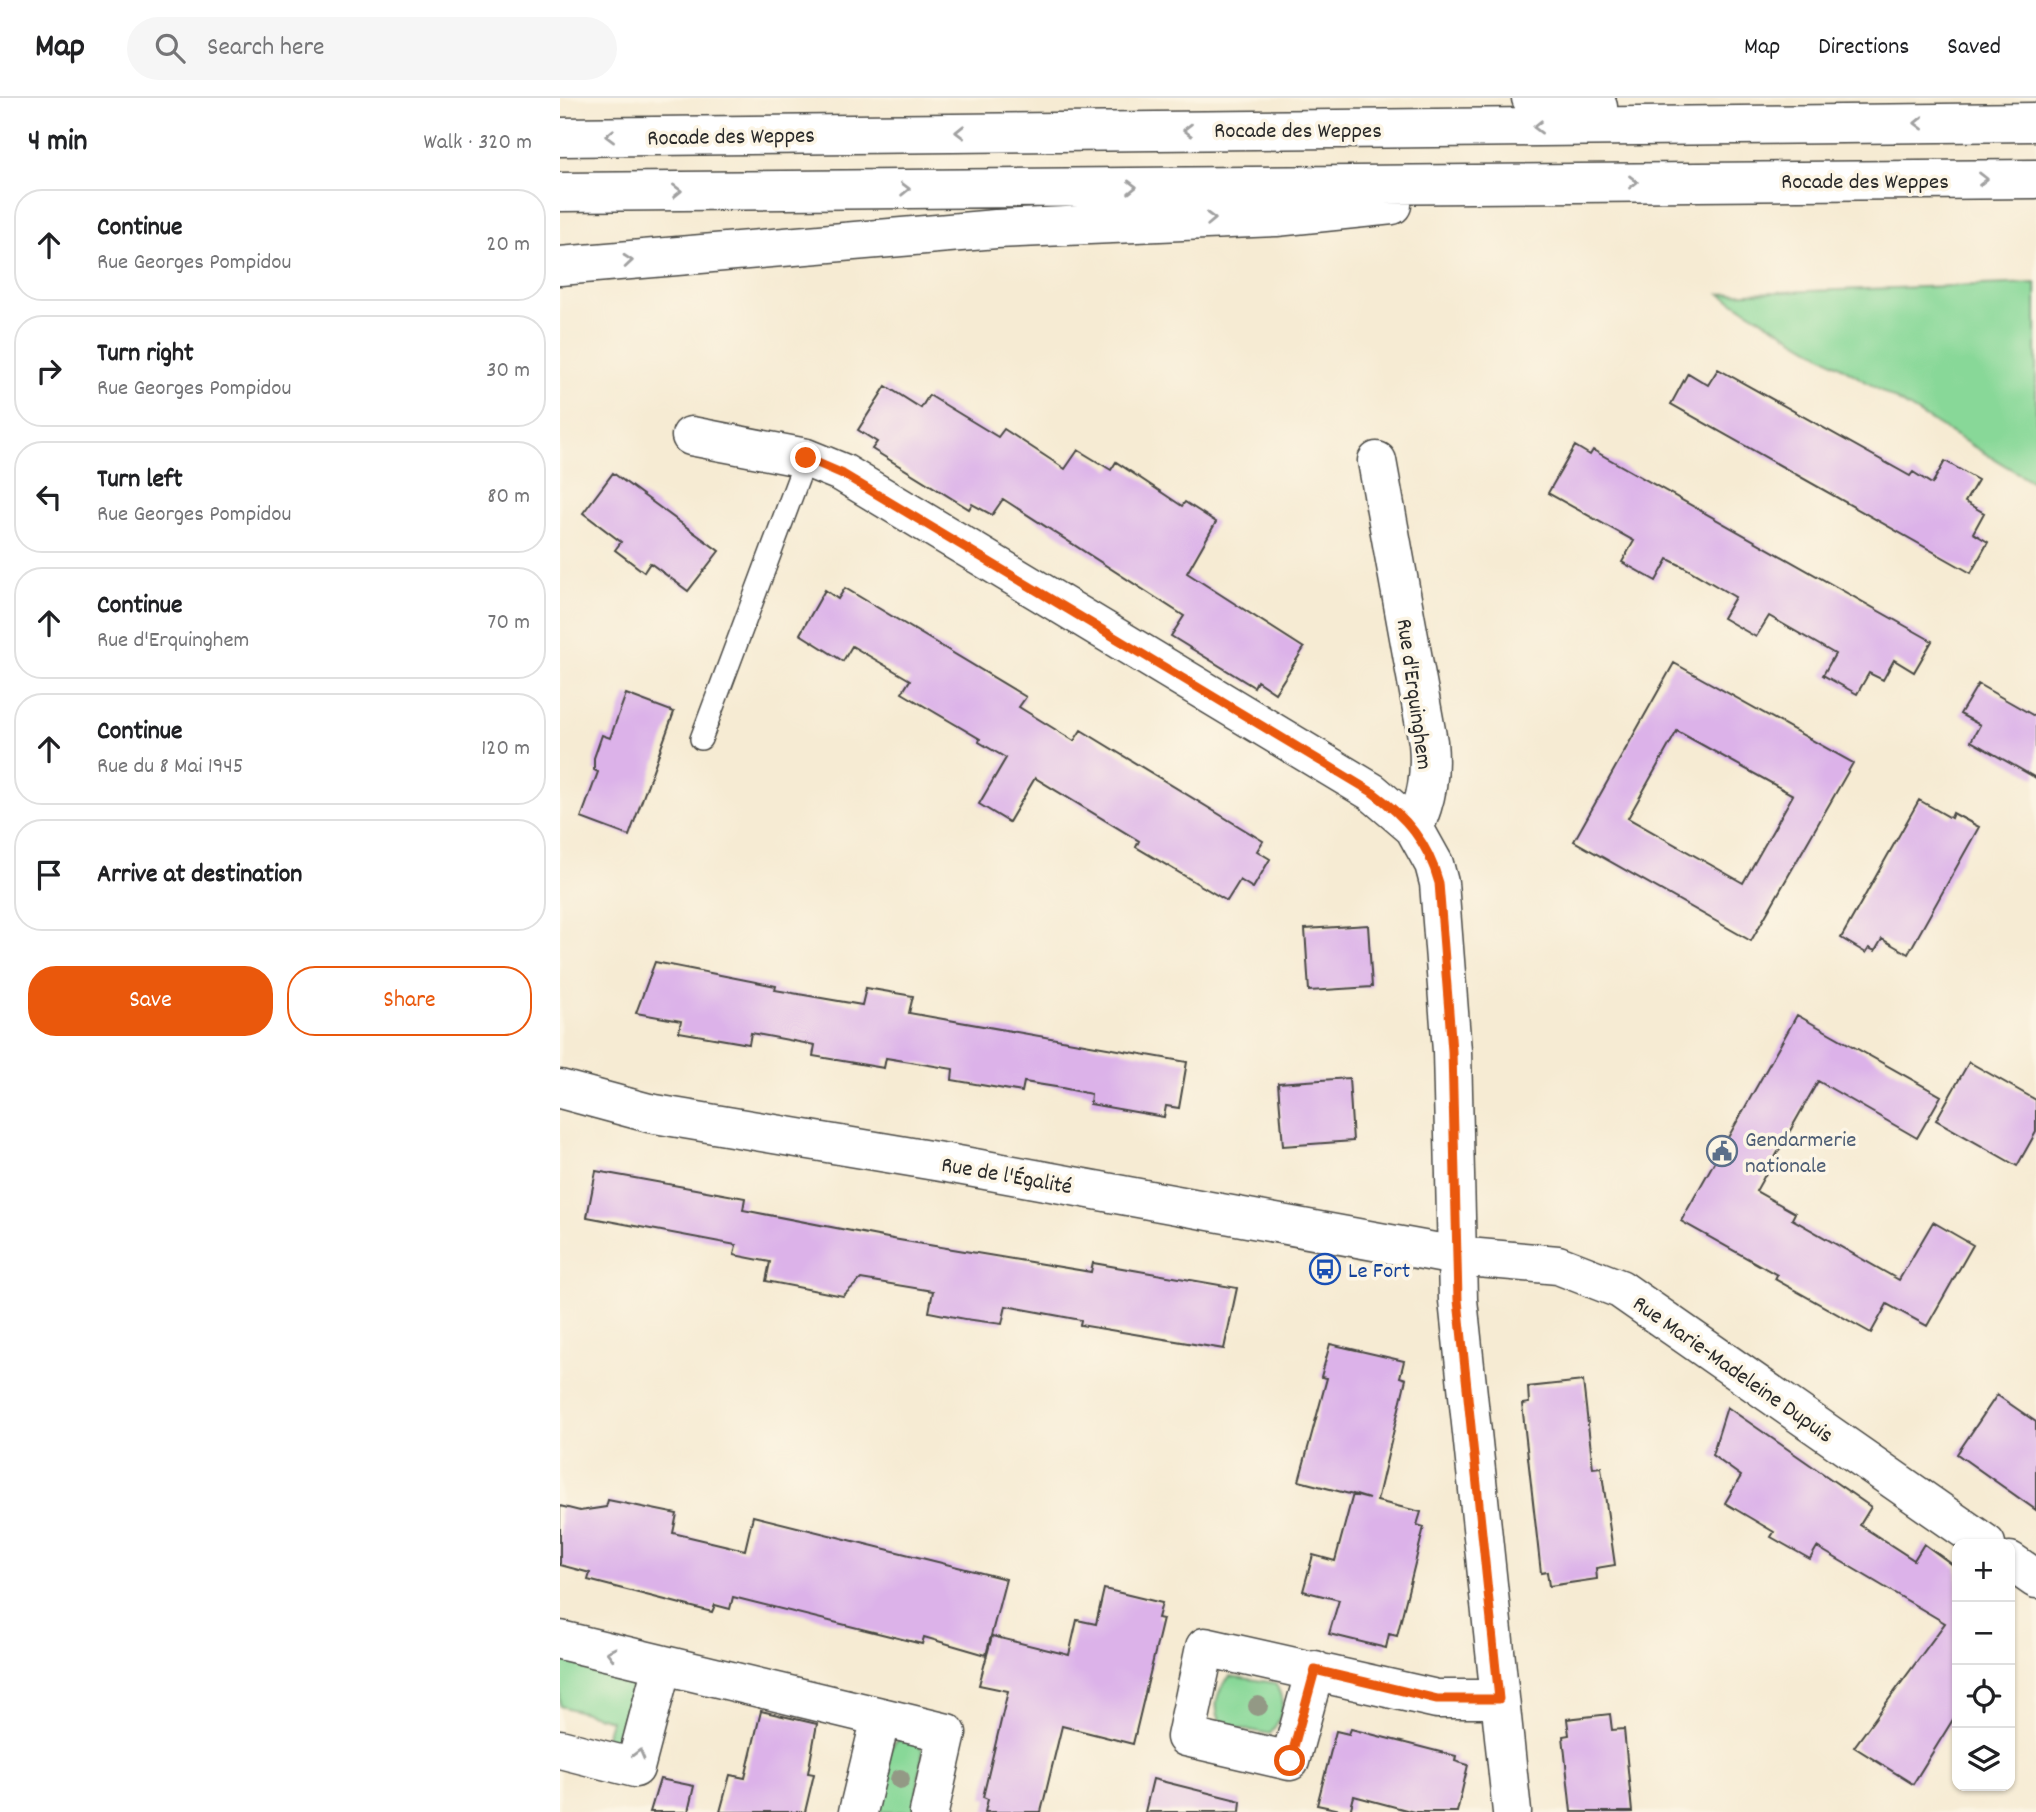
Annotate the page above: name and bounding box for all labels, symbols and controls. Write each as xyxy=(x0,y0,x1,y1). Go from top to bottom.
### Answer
search box xyxy=(127,17,617,80)
text: Map xyxy=(35,25,85,72)
icon: search xyxy=(151,29,189,67)
text: Search here xyxy=(207,30,325,67)
text: Map xyxy=(1744,31,1780,65)
text: Directions xyxy=(1818,31,1909,65)
text: Saved xyxy=(1947,31,2001,65)
one-way arrow xyxy=(1913,115,1924,131)
street label: Rocade des Weppes xyxy=(1214,116,1382,149)
one-way arrow xyxy=(1532,119,1543,135)
street label: Rocade des Weppes xyxy=(647,121,815,156)
text: 4 min xyxy=(28,122,87,165)
one-way arrow xyxy=(1182,122,1193,138)
one-way arrow xyxy=(955,124,965,140)
text: Walk · 320 m xyxy=(423,127,532,160)
one-way arrow xyxy=(605,128,615,144)
street label: Rocade des Weppes xyxy=(1781,167,1949,200)
one-way arrow xyxy=(1978,171,1988,187)
one-way arrow xyxy=(1628,174,1638,190)
one-way arrow xyxy=(1127,179,1138,194)
one-way arrow xyxy=(900,181,910,197)
one-way arrow xyxy=(672,183,683,199)
text: Continue xyxy=(97,210,182,247)
one-way arrow xyxy=(1206,211,1217,226)
icon: ahead xyxy=(30,226,68,264)
text: 20 m xyxy=(486,229,530,262)
text: Rue Georges Pompidou xyxy=(97,247,291,280)
one-way arrow xyxy=(623,254,634,269)
text: Turn right xyxy=(97,336,194,373)
icon: right xyxy=(30,352,68,390)
text: 30 m xyxy=(486,355,530,388)
text: Rue Georges Pompidou xyxy=(97,373,291,406)
route end xyxy=(790,442,821,473)
text: Turn left xyxy=(97,462,183,499)
icon: left xyxy=(30,478,68,516)
text: 80 m xyxy=(487,481,530,514)
text: Rue Georges Pompidou xyxy=(97,499,291,532)
text: Continue xyxy=(97,588,182,625)
icon: ahead xyxy=(30,604,68,642)
text: 70 m xyxy=(488,607,530,640)
street label: Rue d'Erquinghem xyxy=(1386,617,1439,772)
text: Rue d'Erquinghem xyxy=(97,625,249,658)
text: Continue xyxy=(97,714,182,751)
icon: ahead xyxy=(30,730,68,768)
text: 120 m xyxy=(481,733,530,766)
text: Rue du 8 Mai 1945 xyxy=(97,751,243,784)
icon: arrive xyxy=(30,856,68,894)
text: Arrive at destination xyxy=(97,857,302,894)
button: Save xyxy=(28,966,273,1036)
button: Share xyxy=(287,966,532,1036)
place label: Gendarmerie nationale xyxy=(1745,1125,1856,1184)
public building icon: Gendarmerie nationale xyxy=(1705,1134,1739,1168)
street label: Rue de l'Égalité xyxy=(938,1150,1074,1205)
bus stop icon: Le Fort xyxy=(1308,1252,1342,1286)
place label: Le Fort xyxy=(1348,1256,1410,1289)
street label: Rue Marie-Madeleine Dupuis xyxy=(1625,1289,1839,1453)
map controls xyxy=(1952,1539,2015,1791)
button: + xyxy=(1952,1539,2015,1602)
button: − xyxy=(1952,1602,2015,1665)
one-way arrow xyxy=(605,1647,617,1661)
button: locate xyxy=(1952,1665,2015,1728)
button: layers xyxy=(1952,1728,2015,1791)
route start xyxy=(1274,1745,1305,1776)
one-way arrow xyxy=(631,1748,645,1760)

